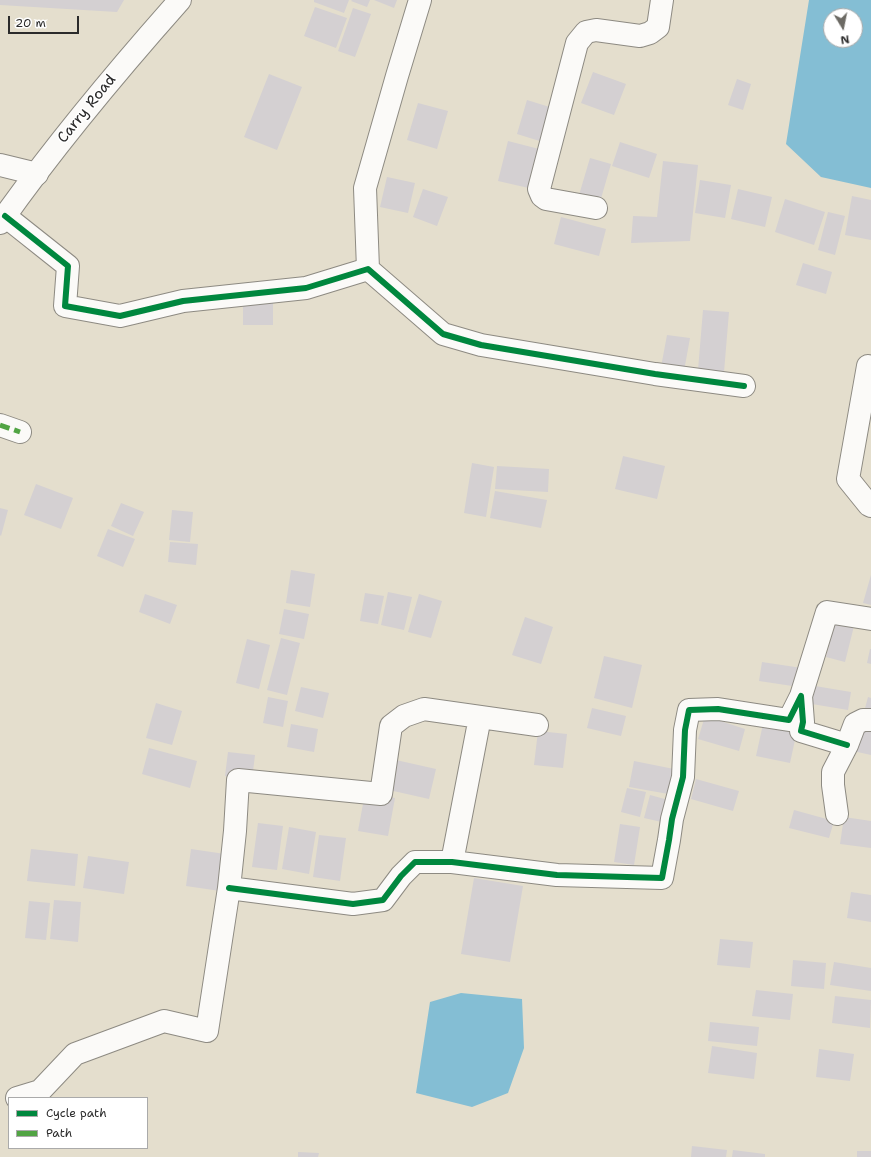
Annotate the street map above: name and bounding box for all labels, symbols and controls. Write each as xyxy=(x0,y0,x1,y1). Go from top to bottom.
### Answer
scale bar xyxy=(10,8,81,34)
north arrow xyxy=(823,8,863,48)
text: 20 m xyxy=(15,15,46,31)
text: N xyxy=(839,31,851,47)
street label: Carry Road xyxy=(54,71,120,147)
legend xyxy=(8,1097,148,1149)
text: Cycle path xyxy=(46,1105,107,1121)
text: Path xyxy=(46,1125,72,1141)

